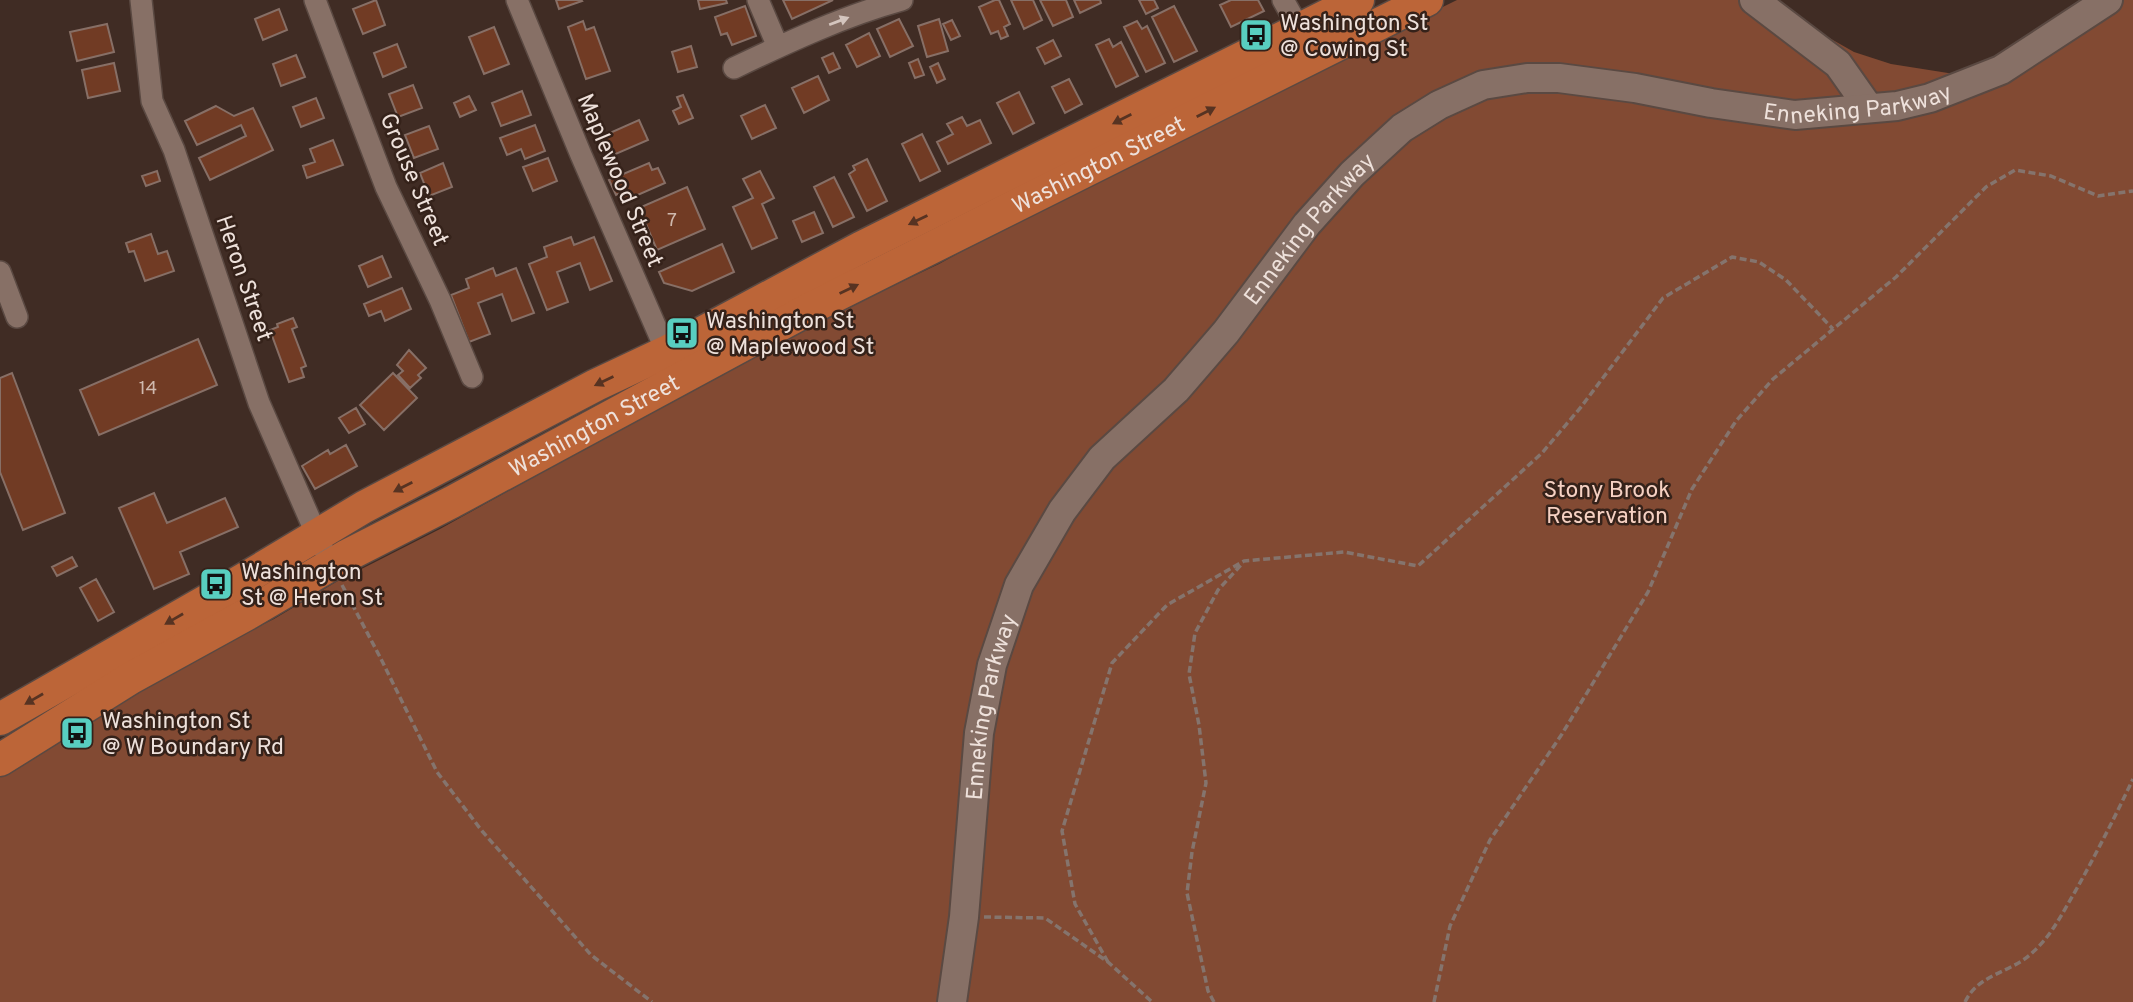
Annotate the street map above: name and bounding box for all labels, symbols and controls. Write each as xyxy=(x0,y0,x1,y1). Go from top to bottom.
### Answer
place label: Washington St @ Cowing St xyxy=(1280,10,1428,65)
one-way arrow xyxy=(829,16,850,27)
bus stop icon: Washington St @ Cowing St xyxy=(1237,16,1275,54)
street label: Enneking Parkway xyxy=(1761,79,1957,132)
street label: Maplewood Street xyxy=(569,90,668,272)
one-way arrow xyxy=(1196,106,1216,117)
street label: Grouse Street xyxy=(372,109,454,251)
street label: Washington Street xyxy=(1008,111,1191,222)
one-way arrow xyxy=(1112,113,1132,124)
street label: Enneking Parkway xyxy=(1239,148,1382,312)
house number: 7 xyxy=(667,209,677,233)
street label: Heron Street xyxy=(208,212,278,346)
one-way arrow xyxy=(908,214,928,225)
one-way arrow xyxy=(839,284,859,295)
place label: Washington St @ Maplewood St xyxy=(706,308,875,363)
bus stop icon: Washington St @ Maplewood St xyxy=(663,314,701,352)
street label: Washington Street xyxy=(505,370,685,485)
one-way arrow xyxy=(594,376,614,387)
house number: 14 xyxy=(139,377,157,401)
park label: Stony Brook Reservation xyxy=(1544,477,1670,532)
one-way arrow xyxy=(393,482,413,493)
place label: Washington St @ Heron St xyxy=(241,559,383,614)
bus stop icon: Washington St @ Heron St xyxy=(197,565,235,603)
street label: Enneking Parkway xyxy=(962,611,1025,802)
one-way arrow xyxy=(165,613,184,625)
one-way arrow xyxy=(25,693,44,705)
place label: Washington St @ W Boundary Rd xyxy=(102,708,284,763)
bus stop icon: Washington St @ W Boundary Rd xyxy=(58,714,96,752)

